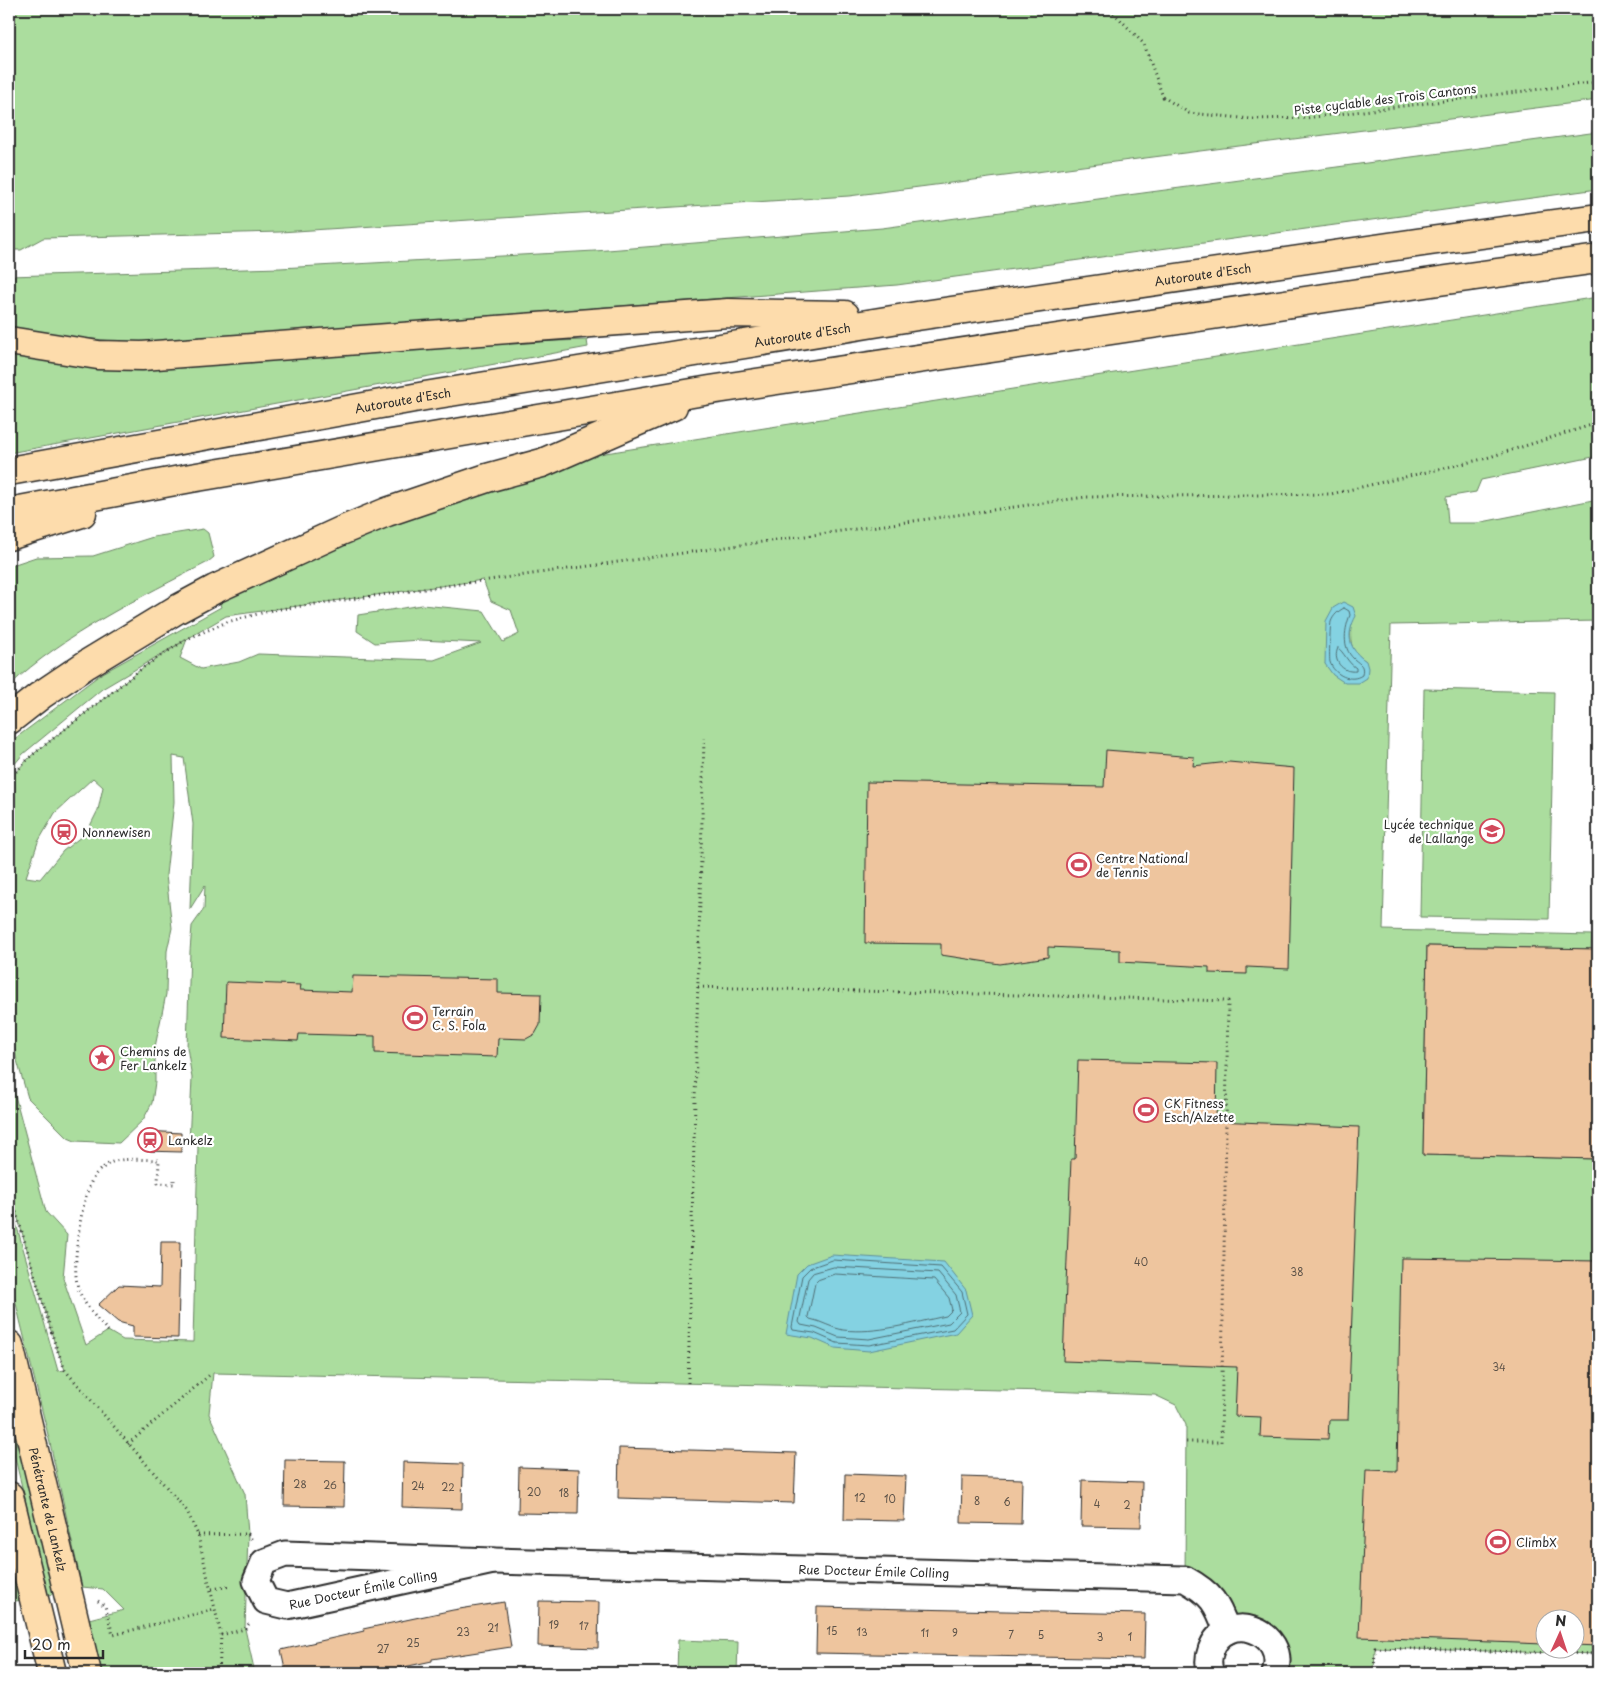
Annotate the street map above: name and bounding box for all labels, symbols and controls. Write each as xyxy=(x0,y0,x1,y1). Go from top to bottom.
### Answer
street label: Piste cyclable des Trois Cantons xyxy=(1293,79,1478,119)
street label: Autoroute d'Esch xyxy=(1153,258,1252,290)
street label: Autoroute d'Esch xyxy=(753,318,852,351)
street label: Autoroute d'Esch xyxy=(353,383,452,418)
place label: Lycée technique de Lallange xyxy=(1384,815,1474,847)
school or university icon: Lycée technique de Lallange xyxy=(1479,818,1505,844)
station icon: Nonnewisen xyxy=(51,819,77,845)
place label: Nonnewisen xyxy=(82,823,151,841)
place label: Centre National de Tennis xyxy=(1096,849,1188,881)
sports icon: Centre National de Tennis xyxy=(1066,852,1092,878)
place label: Terrain C. S. Fola xyxy=(432,1002,486,1034)
sports icon: Terrain C. S. Fola xyxy=(402,1005,428,1031)
place label: Chemins de Fer Lankelz xyxy=(120,1042,187,1074)
place icon: Chemins de Fer Lankelz xyxy=(89,1045,115,1071)
place label: CK Fitness Esch/Alzette xyxy=(1164,1094,1234,1126)
sports icon: CK Fitness Esch/Alzette xyxy=(1133,1097,1159,1123)
station icon: Lankelz xyxy=(137,1127,163,1153)
place label: Lankelz xyxy=(168,1131,213,1149)
house number: 40 xyxy=(1134,1254,1148,1269)
house number: 38 xyxy=(1291,1264,1303,1279)
house number: 34 xyxy=(1492,1359,1506,1374)
street label: Pénétrante de Lankelz xyxy=(25,1446,72,1574)
house number: 28 xyxy=(293,1476,307,1491)
house number: 26 xyxy=(323,1477,337,1492)
house number: 24 xyxy=(411,1478,425,1493)
house number: 22 xyxy=(441,1479,455,1494)
house number: 20 xyxy=(527,1484,541,1499)
house number: 18 xyxy=(559,1485,569,1500)
house number: 12 xyxy=(854,1490,866,1505)
house number: 10 xyxy=(884,1491,896,1506)
house number: 8 xyxy=(974,1493,980,1508)
house number: 6 xyxy=(1003,1494,1011,1509)
house number: 4 xyxy=(1094,1496,1101,1511)
house number: 2 xyxy=(1123,1497,1131,1512)
sports icon: ClimbX xyxy=(1485,1529,1511,1555)
place label: ClimbX xyxy=(1516,1533,1557,1551)
street label: Rue Docteur Émile Colling xyxy=(798,1560,950,1582)
street label: Rue Docteur Émile Colling xyxy=(287,1565,439,1613)
north arrow xyxy=(1534,1610,1584,1660)
text: N xyxy=(1555,1610,1567,1631)
house number: 19 xyxy=(549,1617,559,1632)
house number: 17 xyxy=(579,1618,590,1633)
house number: 21 xyxy=(487,1620,499,1635)
house number: 15 xyxy=(827,1623,837,1638)
house number: 23 xyxy=(456,1624,470,1639)
house number: 13 xyxy=(856,1624,868,1639)
house number: 11 xyxy=(921,1625,929,1640)
house number: 9 xyxy=(952,1625,958,1640)
scale bar xyxy=(25,1627,102,1659)
house number: 7 xyxy=(1008,1627,1014,1642)
house number: 5 xyxy=(1038,1627,1044,1642)
house number: 3 xyxy=(1097,1629,1103,1644)
house number: 1 xyxy=(1128,1629,1132,1644)
text: 20 m xyxy=(32,1632,71,1655)
house number: 25 xyxy=(406,1635,420,1650)
house number: 27 xyxy=(377,1641,390,1656)

